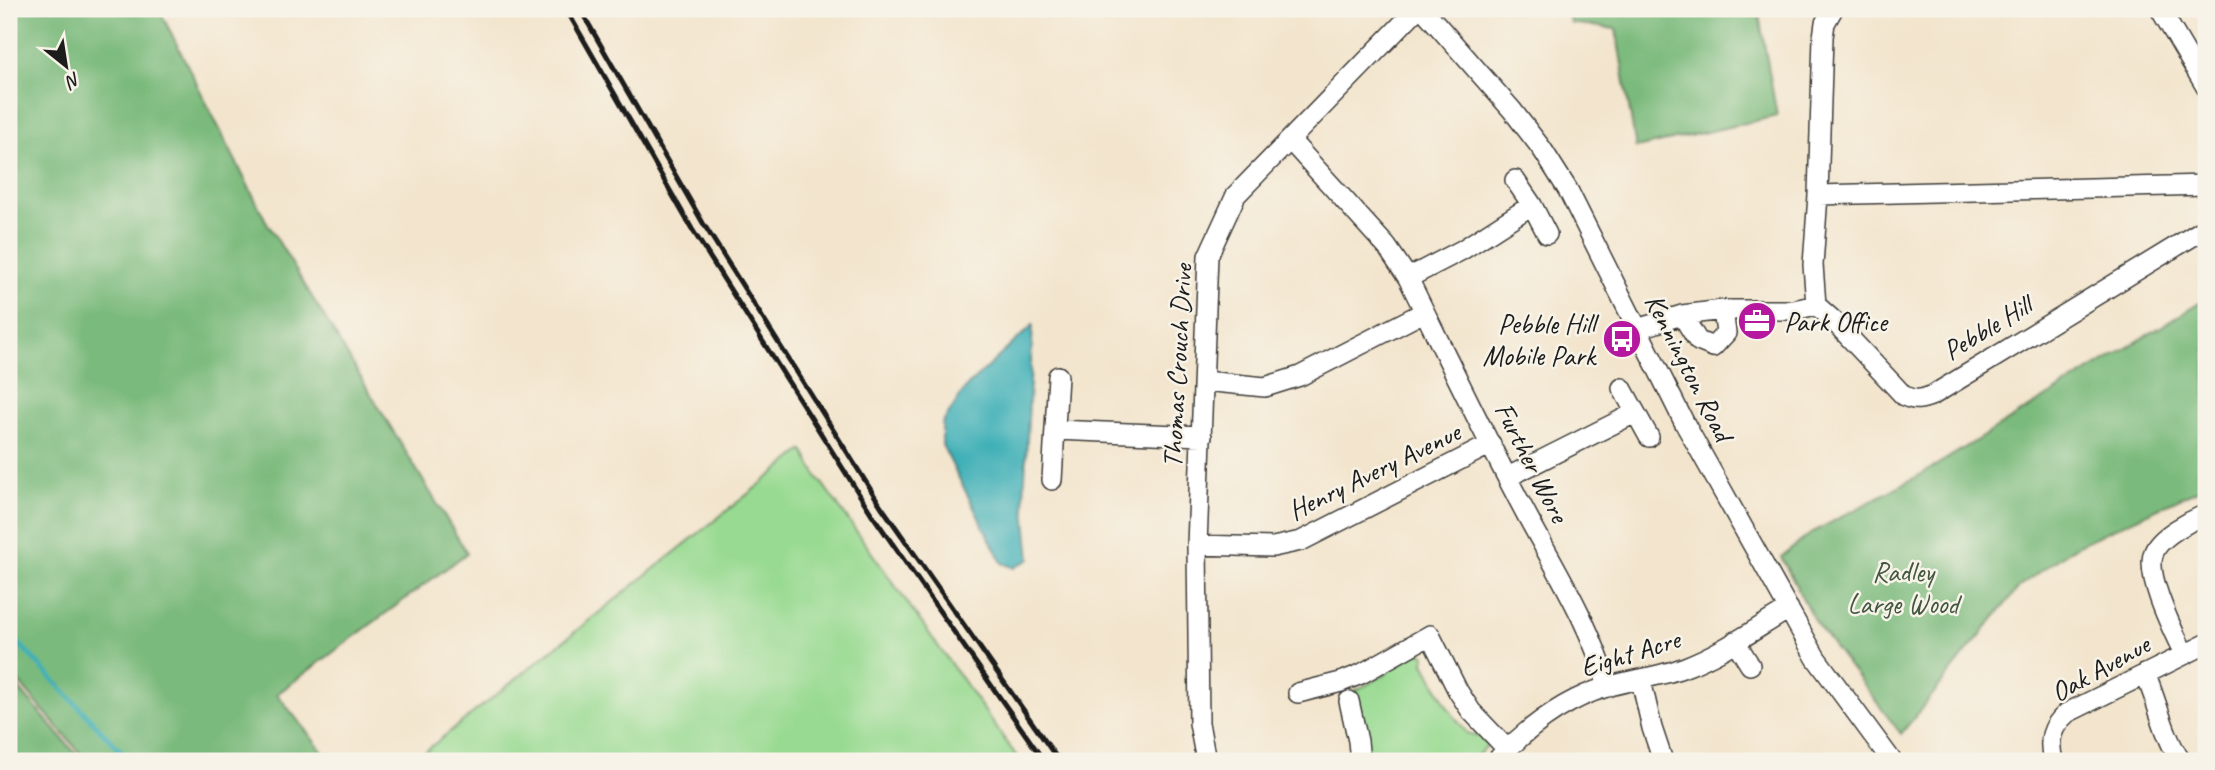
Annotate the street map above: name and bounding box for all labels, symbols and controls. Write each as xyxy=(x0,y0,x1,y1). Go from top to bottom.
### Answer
north arrow xyxy=(32,32,102,102)
text: N xyxy=(60,67,85,95)
street label: Thomas Crouch Drive xyxy=(1154,261,1200,469)
street label: Pebble Hill xyxy=(1936,285,2042,368)
street label: Kennington Road xyxy=(1637,288,1743,450)
office icon: Park Office xyxy=(1736,300,1778,342)
place label: Park Office xyxy=(1784,304,1889,339)
place label: Pebble Hill Mobile Park xyxy=(1483,306,1600,373)
bus stop icon: Pebble Hill Mobile Park xyxy=(1601,318,1643,360)
street label: Further Wore xyxy=(1487,396,1578,530)
street label: Henry Avery Avenue xyxy=(1282,413,1467,528)
park label: Radley Large Wood xyxy=(1848,554,1962,621)
street label: Eight Acre xyxy=(1576,621,1686,685)
street label: Oak Avenue xyxy=(2044,626,2157,709)

